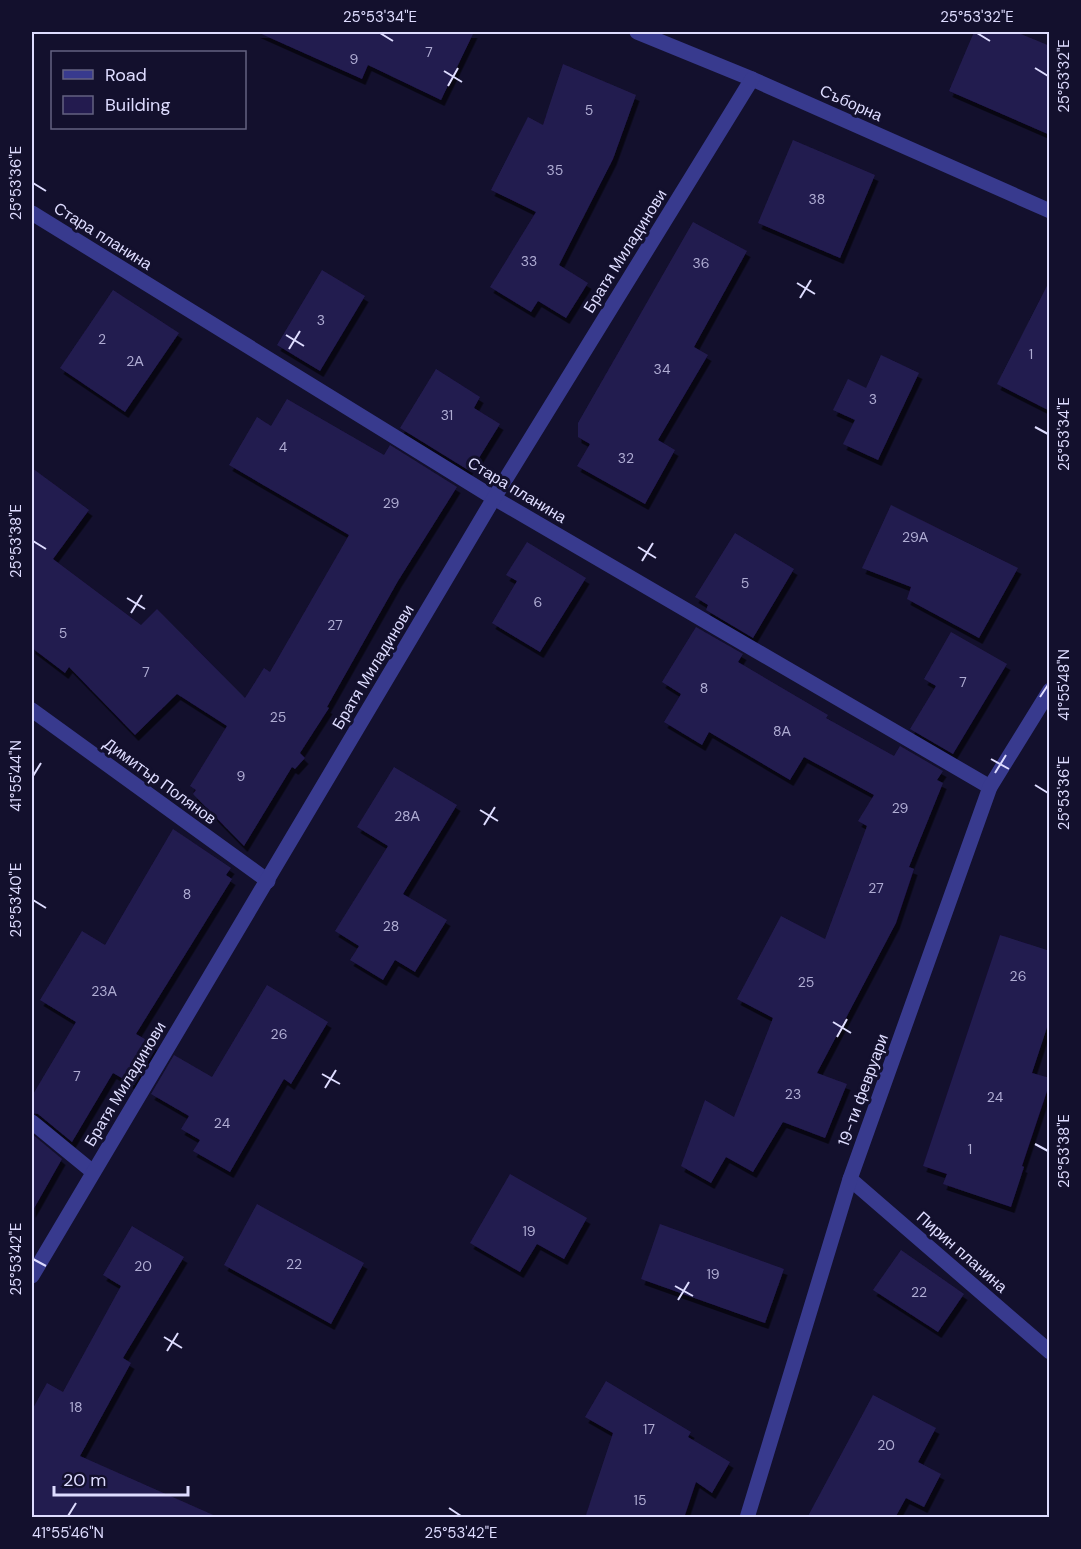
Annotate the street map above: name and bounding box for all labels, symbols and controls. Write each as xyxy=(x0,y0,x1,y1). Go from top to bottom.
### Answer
text: 25°53'34"E xyxy=(343,7,417,27)
text: 25°53'32"E xyxy=(940,7,1014,27)
text: 25°53'32"E xyxy=(1054,39,1074,113)
house number: 7 xyxy=(425,43,433,61)
house number: 9 xyxy=(350,50,359,68)
legend xyxy=(51,51,246,129)
text: Road xyxy=(105,63,147,87)
street label: Съборна xyxy=(816,80,886,126)
text: Building xyxy=(105,93,170,117)
house number: 5 xyxy=(585,101,593,119)
text: 25°53'36"E xyxy=(6,146,26,220)
house number: 35 xyxy=(547,161,563,179)
street label: Братя Миладинови xyxy=(578,185,672,317)
house number: 38 xyxy=(809,190,825,208)
street label: Стара планина xyxy=(50,197,156,275)
house number: 33 xyxy=(521,252,537,270)
house number: 36 xyxy=(692,254,710,272)
house number: 3 xyxy=(317,311,325,329)
house number: 2 xyxy=(98,330,106,348)
house number: 1 xyxy=(1029,345,1033,363)
house number: 2А xyxy=(126,352,144,370)
house number: 34 xyxy=(654,360,671,378)
house number: 3 xyxy=(869,390,877,408)
text: 25°53'34"E xyxy=(1054,397,1074,471)
house number: 31 xyxy=(441,406,453,424)
house number: 4 xyxy=(279,438,288,456)
house number: 32 xyxy=(618,449,634,467)
street label: Стара планина xyxy=(464,452,571,528)
house number: 29 xyxy=(383,494,400,512)
text: 25°53'38"E xyxy=(6,504,26,578)
house number: 29А xyxy=(902,528,929,546)
house number: 5 xyxy=(741,574,749,592)
house number: 6 xyxy=(534,593,542,611)
street label: Братя Миладинови xyxy=(327,601,419,733)
house number: 27 xyxy=(327,616,343,634)
house number: 5 xyxy=(59,624,67,642)
text: 41°55'48"N xyxy=(1054,649,1074,721)
house number: 7 xyxy=(142,663,150,681)
house number: 7 xyxy=(959,673,967,691)
house number: 8 xyxy=(700,679,708,697)
house number: 25 xyxy=(270,708,286,726)
house number: 8А xyxy=(773,722,792,740)
street label: Димитър Полянов xyxy=(99,733,221,829)
text: 41°55'44"N xyxy=(6,740,26,812)
text: 25°53'36"E xyxy=(1054,756,1074,830)
house number: 9 xyxy=(237,767,246,785)
house number: 29 xyxy=(892,799,909,817)
house number: 28А xyxy=(394,807,420,825)
text: 25°53'40"E xyxy=(6,863,26,937)
house number: 27 xyxy=(868,879,884,897)
house number: 8 xyxy=(183,885,191,903)
house number: 28 xyxy=(383,917,399,935)
house number: 26 xyxy=(1010,967,1026,985)
house number: 25 xyxy=(798,973,814,991)
house number: 23А xyxy=(91,982,117,1000)
street label: Братя Миладинови xyxy=(79,1018,171,1150)
house number: 26 xyxy=(271,1025,287,1043)
street label: 19-ти февруари xyxy=(833,1031,893,1149)
house number: 7 xyxy=(73,1067,81,1085)
house number: 23 xyxy=(785,1085,801,1103)
house number: 24 xyxy=(987,1088,1004,1106)
house number: 24 xyxy=(214,1114,231,1132)
text: 25°53'38"E xyxy=(1054,1114,1074,1188)
house number: 1 xyxy=(968,1140,972,1158)
street label: Пирин планина xyxy=(912,1207,1012,1297)
text: 25°53'42"E xyxy=(6,1222,26,1296)
house number: 19 xyxy=(522,1222,536,1240)
house number: 22 xyxy=(286,1255,302,1273)
house number: 20 xyxy=(134,1257,152,1275)
house number: 19 xyxy=(706,1265,720,1283)
house number: 22 xyxy=(911,1283,927,1301)
house number: 18 xyxy=(70,1398,82,1416)
house number: 17 xyxy=(643,1420,655,1438)
house number: 20 xyxy=(877,1436,895,1454)
scale bar xyxy=(54,1459,188,1497)
text: 20 m xyxy=(63,1468,106,1492)
house number: 15 xyxy=(634,1491,646,1509)
text: 41°55'46"N xyxy=(32,1523,104,1543)
text: 25°53'42"E xyxy=(424,1523,498,1543)

